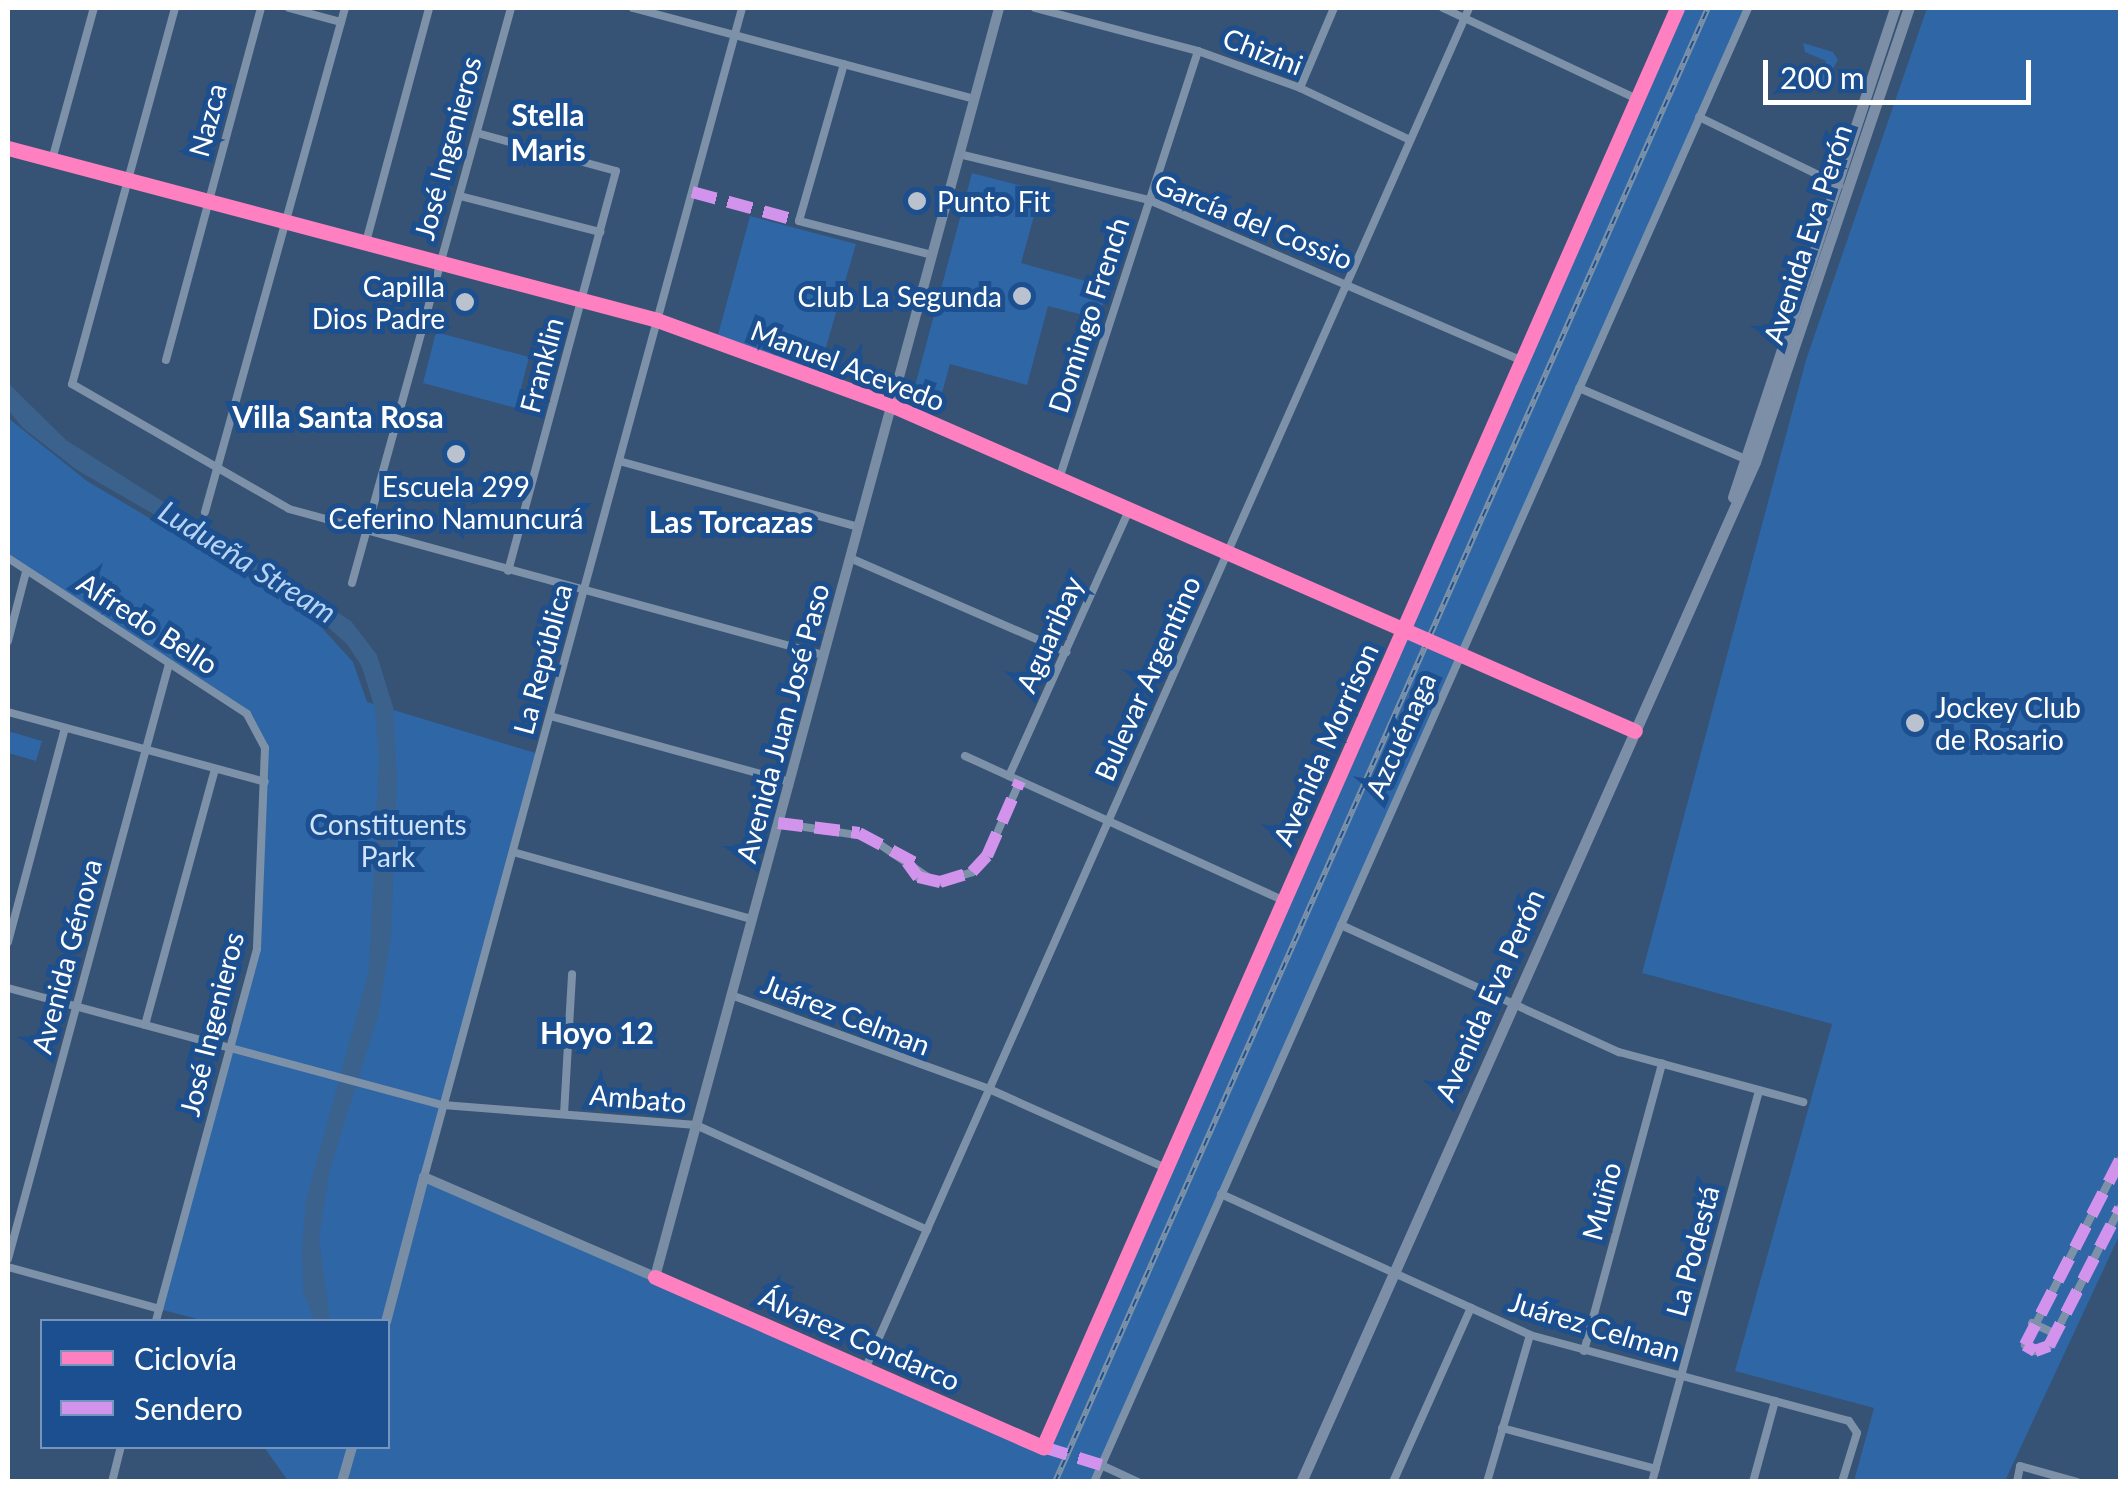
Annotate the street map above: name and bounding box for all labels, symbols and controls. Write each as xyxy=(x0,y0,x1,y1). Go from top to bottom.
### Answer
street label: Chizini xyxy=(1218,20,1308,82)
scale bar xyxy=(1768,40,2036,102)
street label: José Ingenieros xyxy=(406,53,488,243)
text: 200 m xyxy=(1780,59,1865,95)
street label: Nazca xyxy=(181,80,233,160)
district label: Stella Maris xyxy=(510,96,586,166)
street label: Avenida Eva Perón xyxy=(1756,120,1858,348)
street label: García del Cossio xyxy=(1150,166,1358,276)
place label: Punto Fit xyxy=(937,184,1050,218)
marker: Punto Fit xyxy=(906,190,928,212)
street label: Domingo French xyxy=(1041,213,1135,417)
place label: Capilla Dios Padre xyxy=(312,269,445,335)
place label: Club La Segunda xyxy=(797,279,1002,313)
marker: Club La Segunda xyxy=(1011,285,1033,307)
marker: Capilla Dios Padre xyxy=(454,291,476,313)
street label: Manuel Acevedo xyxy=(746,312,950,418)
street label: Franklin xyxy=(512,314,570,416)
district label: Villa Santa Rosa xyxy=(232,398,444,434)
marker: Escuela 299 Ceferino Namuncurá xyxy=(445,443,467,465)
place label: Escuela 299 Ceferino Namuncurá xyxy=(329,469,583,535)
water label: Ludueña Stream xyxy=(153,492,343,630)
district label: Las Torcazas xyxy=(648,503,814,539)
street label: Alfredo Bello xyxy=(72,565,224,681)
street label: Bulevar Argentino xyxy=(1087,570,1207,786)
street label: Aguaribay xyxy=(1009,571,1089,697)
street label: Avenida Juan José Paso xyxy=(728,579,836,867)
street label: La República xyxy=(506,580,578,738)
street label: Avenida Morrison xyxy=(1265,638,1385,850)
street label: Azcuénaga xyxy=(1358,667,1442,803)
place label: Jockey Club de Rosario xyxy=(1935,690,2082,756)
marker: Jockey Club de Rosario xyxy=(1904,712,1926,734)
park label: Constituents Park xyxy=(309,807,467,873)
street label: Avenida Génova xyxy=(24,855,108,1057)
street label: Avenida Eva Perón xyxy=(1427,884,1551,1106)
street label: José Ingenieros xyxy=(172,929,250,1119)
street label: Juárez Celman xyxy=(757,966,935,1062)
district label: Hoyo 12 xyxy=(540,1014,654,1050)
street label: Ambato xyxy=(588,1077,688,1119)
street label: Muiño xyxy=(1574,1158,1628,1244)
street label: La Podestá xyxy=(1658,1182,1726,1320)
street label: Álvarez Condarco xyxy=(755,1279,965,1397)
street label: Juárez Celman xyxy=(1505,1284,1685,1368)
legend xyxy=(40,1319,390,1449)
text: Ciclovía xyxy=(134,1340,237,1376)
text: Sendero xyxy=(134,1390,243,1426)

